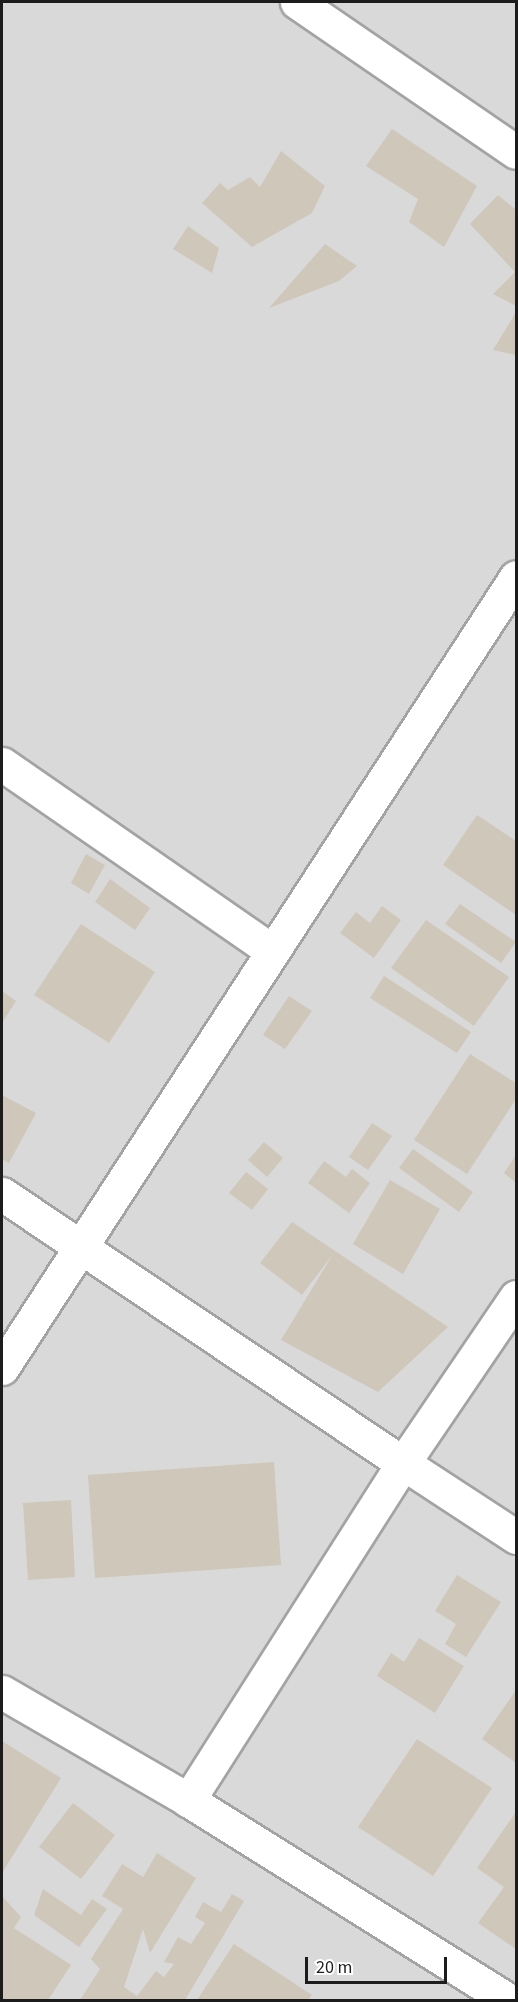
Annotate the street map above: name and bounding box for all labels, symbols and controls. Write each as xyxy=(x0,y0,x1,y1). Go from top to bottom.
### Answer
scale bar xyxy=(308,1945,450,1983)
text: 20 m xyxy=(316,1955,352,1980)

